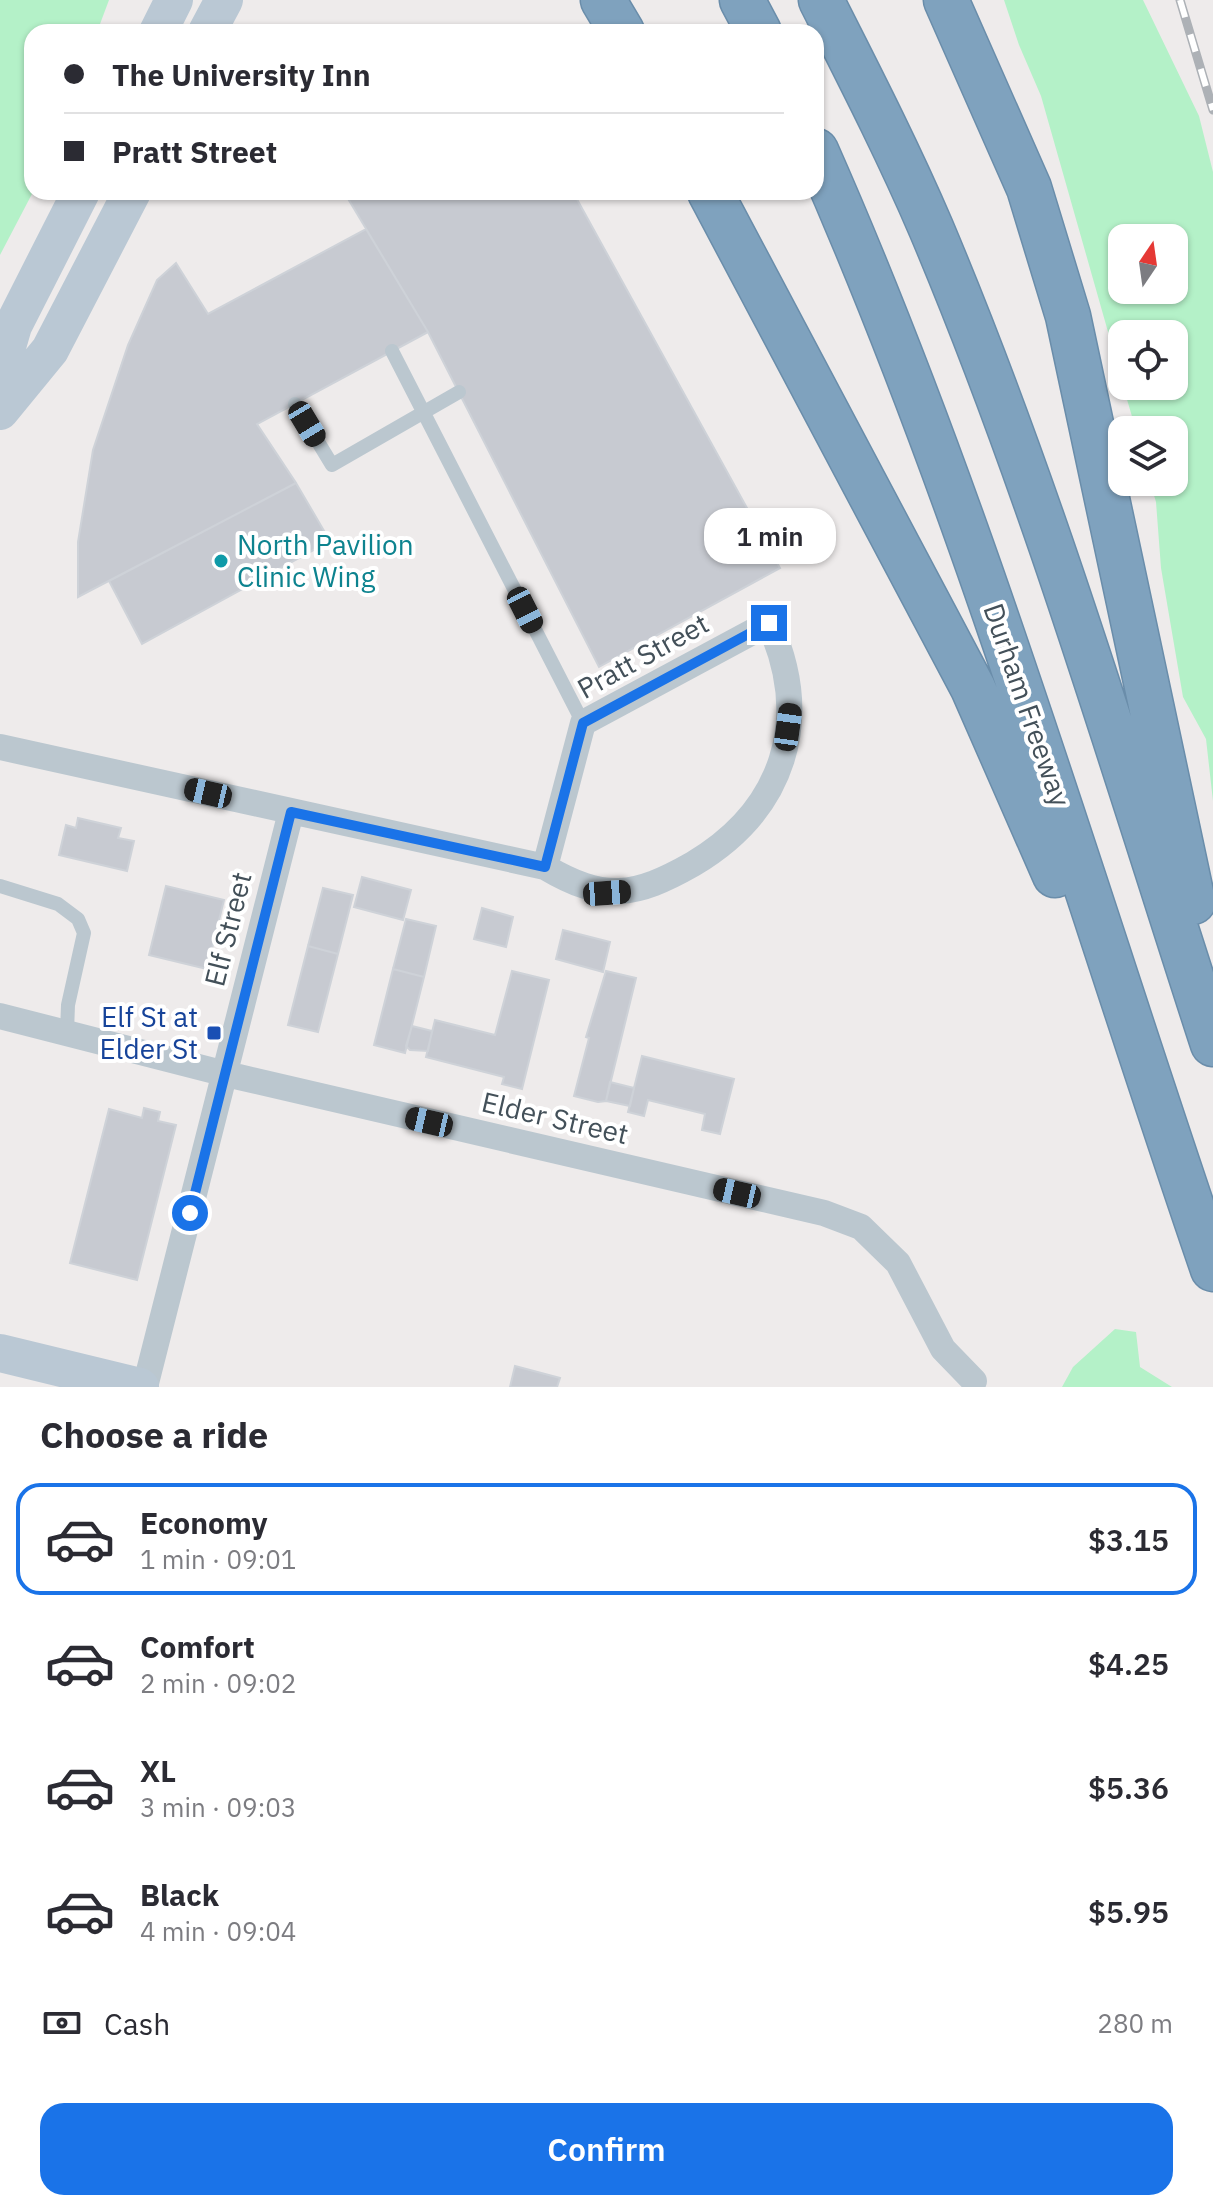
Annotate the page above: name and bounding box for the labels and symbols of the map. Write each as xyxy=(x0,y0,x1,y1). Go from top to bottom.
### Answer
north arrow xyxy=(1108,224,1188,304)
car xyxy=(284,397,330,451)
callout: 1 min xyxy=(703,507,835,563)
place label: North Pavilion Clinic Wing xyxy=(237,526,414,595)
marker: North Pavilion Clinic Wing xyxy=(212,552,230,570)
car xyxy=(503,583,547,637)
street label: Durham Freeway xyxy=(975,598,1080,811)
street label: Pratt Street xyxy=(571,604,715,707)
route end xyxy=(751,605,787,641)
car xyxy=(773,702,803,752)
car xyxy=(182,776,234,810)
street label: Elf Street xyxy=(195,868,260,990)
car xyxy=(582,879,632,907)
place label: Elf St at Elder St xyxy=(99,998,198,1067)
marker: Elf St at Elder St xyxy=(205,1024,223,1042)
street label: Elder Street xyxy=(478,1083,632,1152)
car xyxy=(403,1105,455,1139)
car xyxy=(711,1176,763,1210)
route start xyxy=(172,1195,208,1231)

